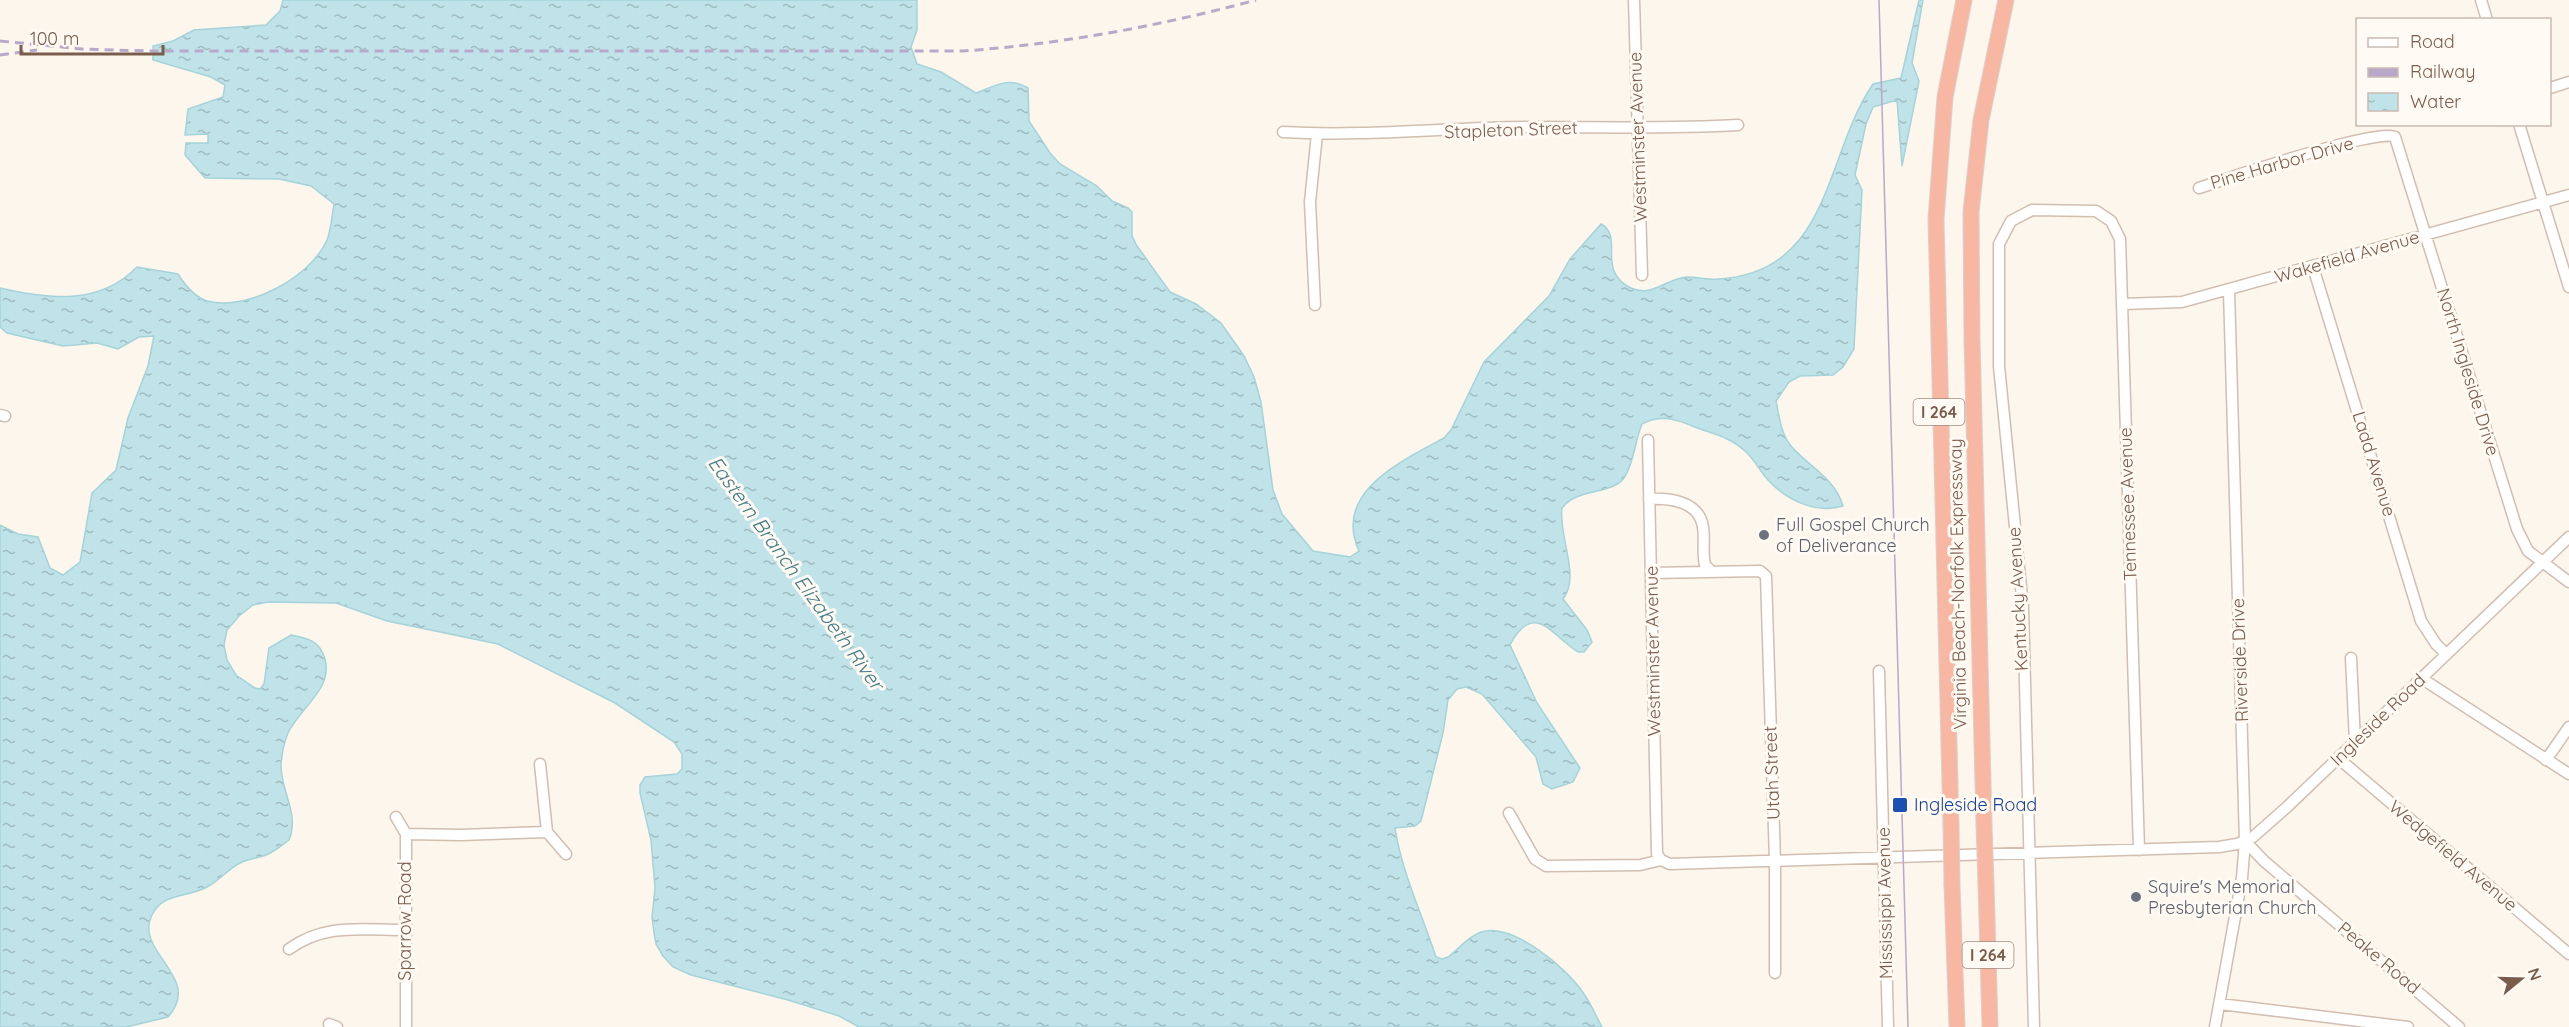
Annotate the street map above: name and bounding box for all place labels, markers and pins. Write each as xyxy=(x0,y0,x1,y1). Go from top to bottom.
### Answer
place label: Full Gospel Church of Deliverance xyxy=(1776,513,1930,557)
marker: Full Gospel Church of Deliverance xyxy=(1757,528,1771,542)
place label: Ingleside Road xyxy=(1914,793,2037,816)
marker: Ingleside Road xyxy=(1891,796,1909,814)
place label: Squire's Memorial Presbyterian Church xyxy=(2148,875,2317,919)
marker: Squire's Memorial Presbyterian Church xyxy=(2129,890,2143,904)

